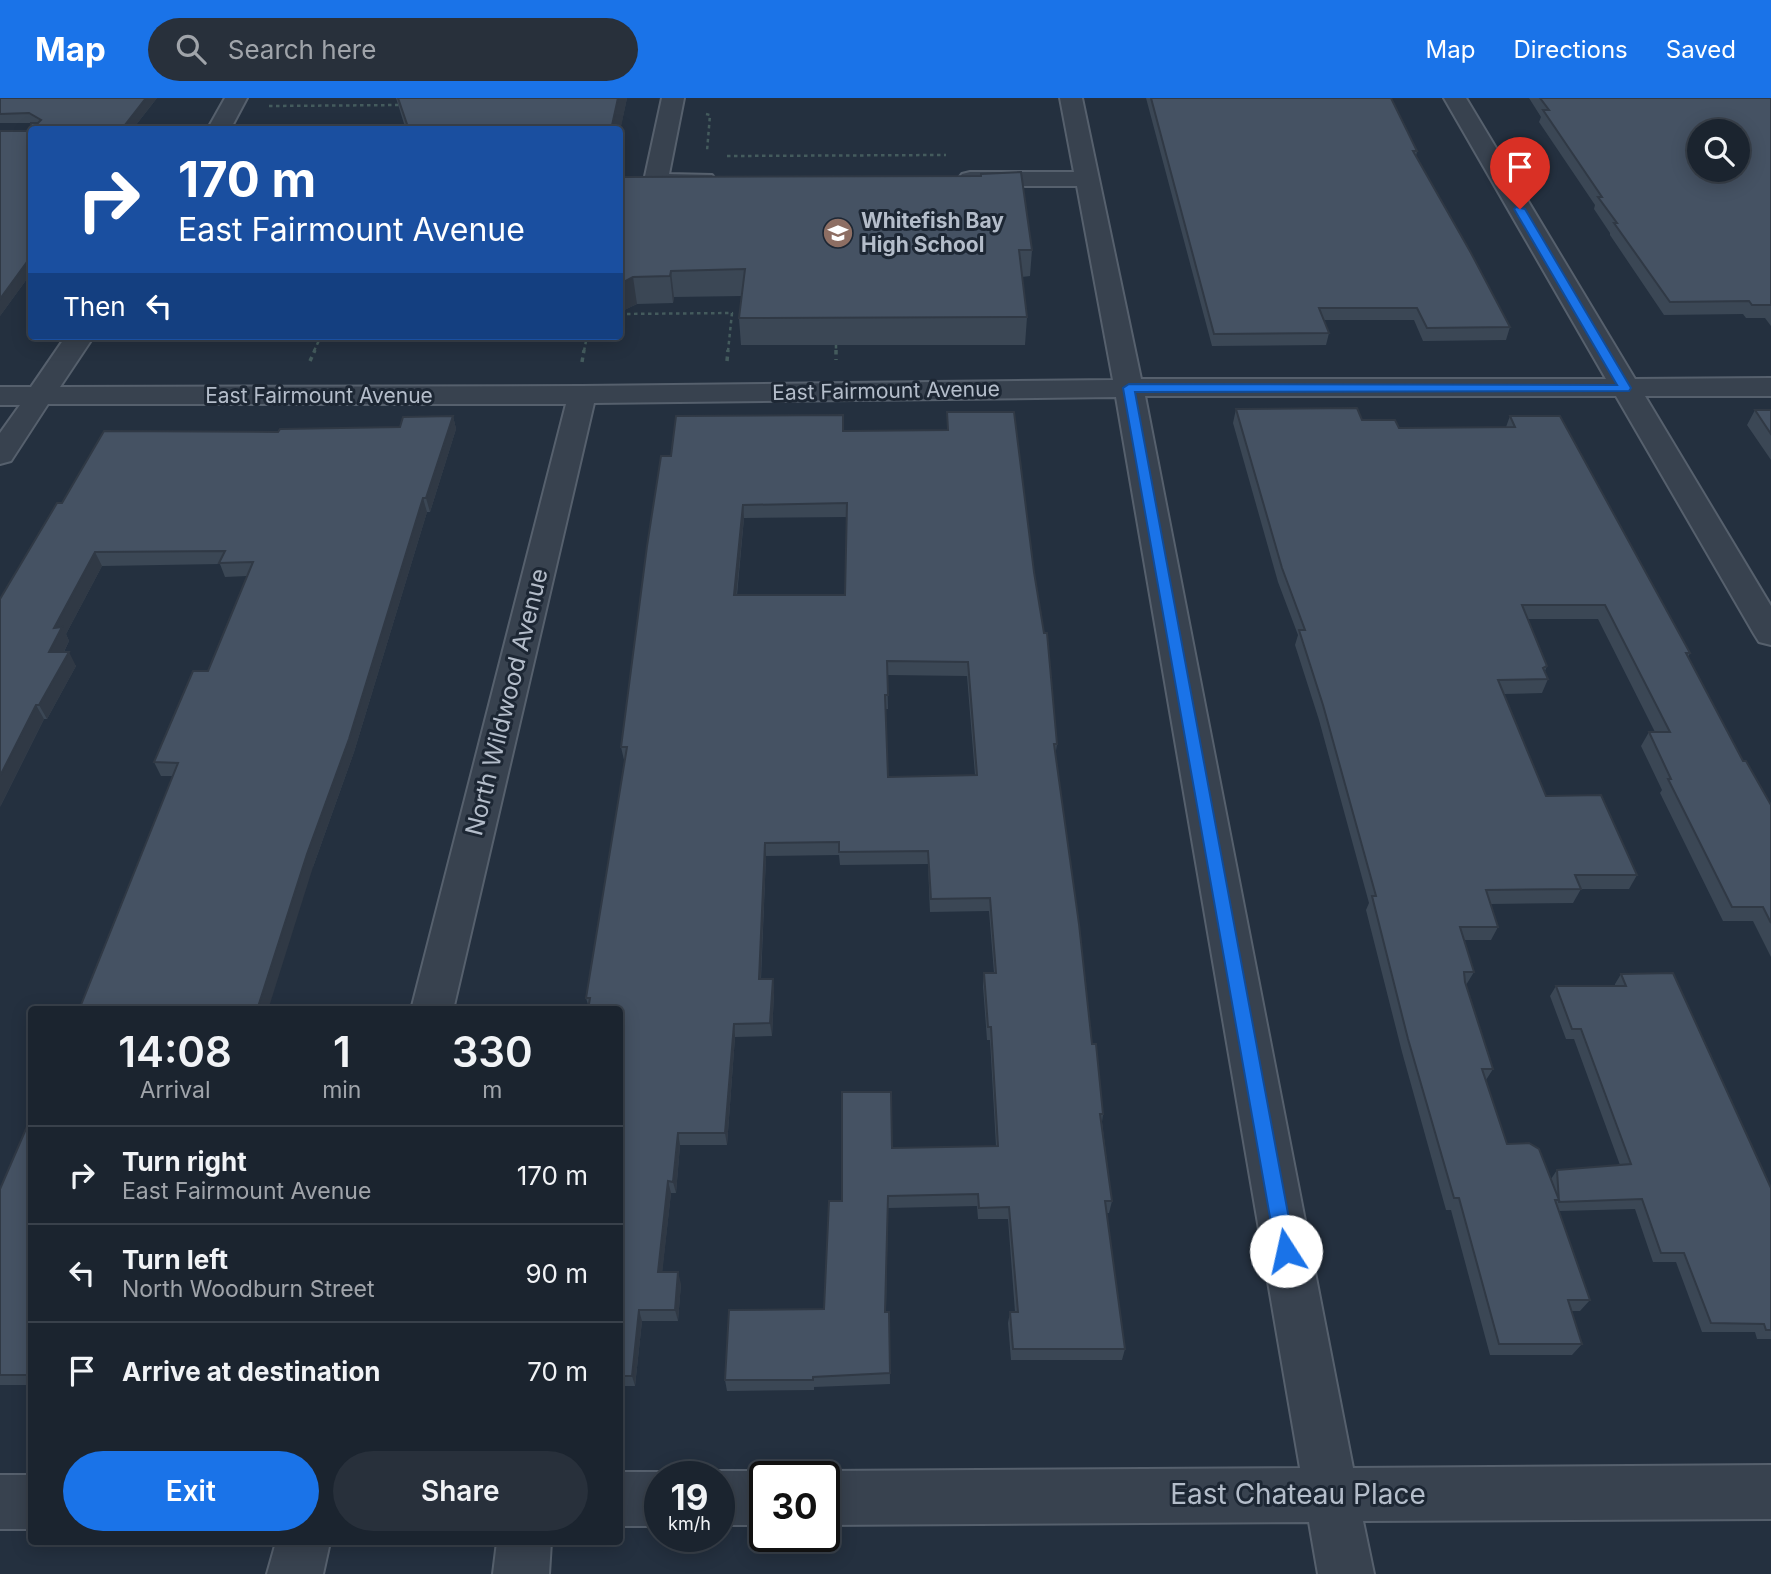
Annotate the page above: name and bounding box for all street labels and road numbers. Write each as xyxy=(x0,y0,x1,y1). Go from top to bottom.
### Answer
street label: East Fairmount Avenue xyxy=(772,376,1000,405)
street label: East Fairmount Avenue xyxy=(205,383,433,408)
street label: North Wildwood Avenue xyxy=(459,565,554,839)
street label: East Chateau Place xyxy=(1170,1477,1426,1511)

